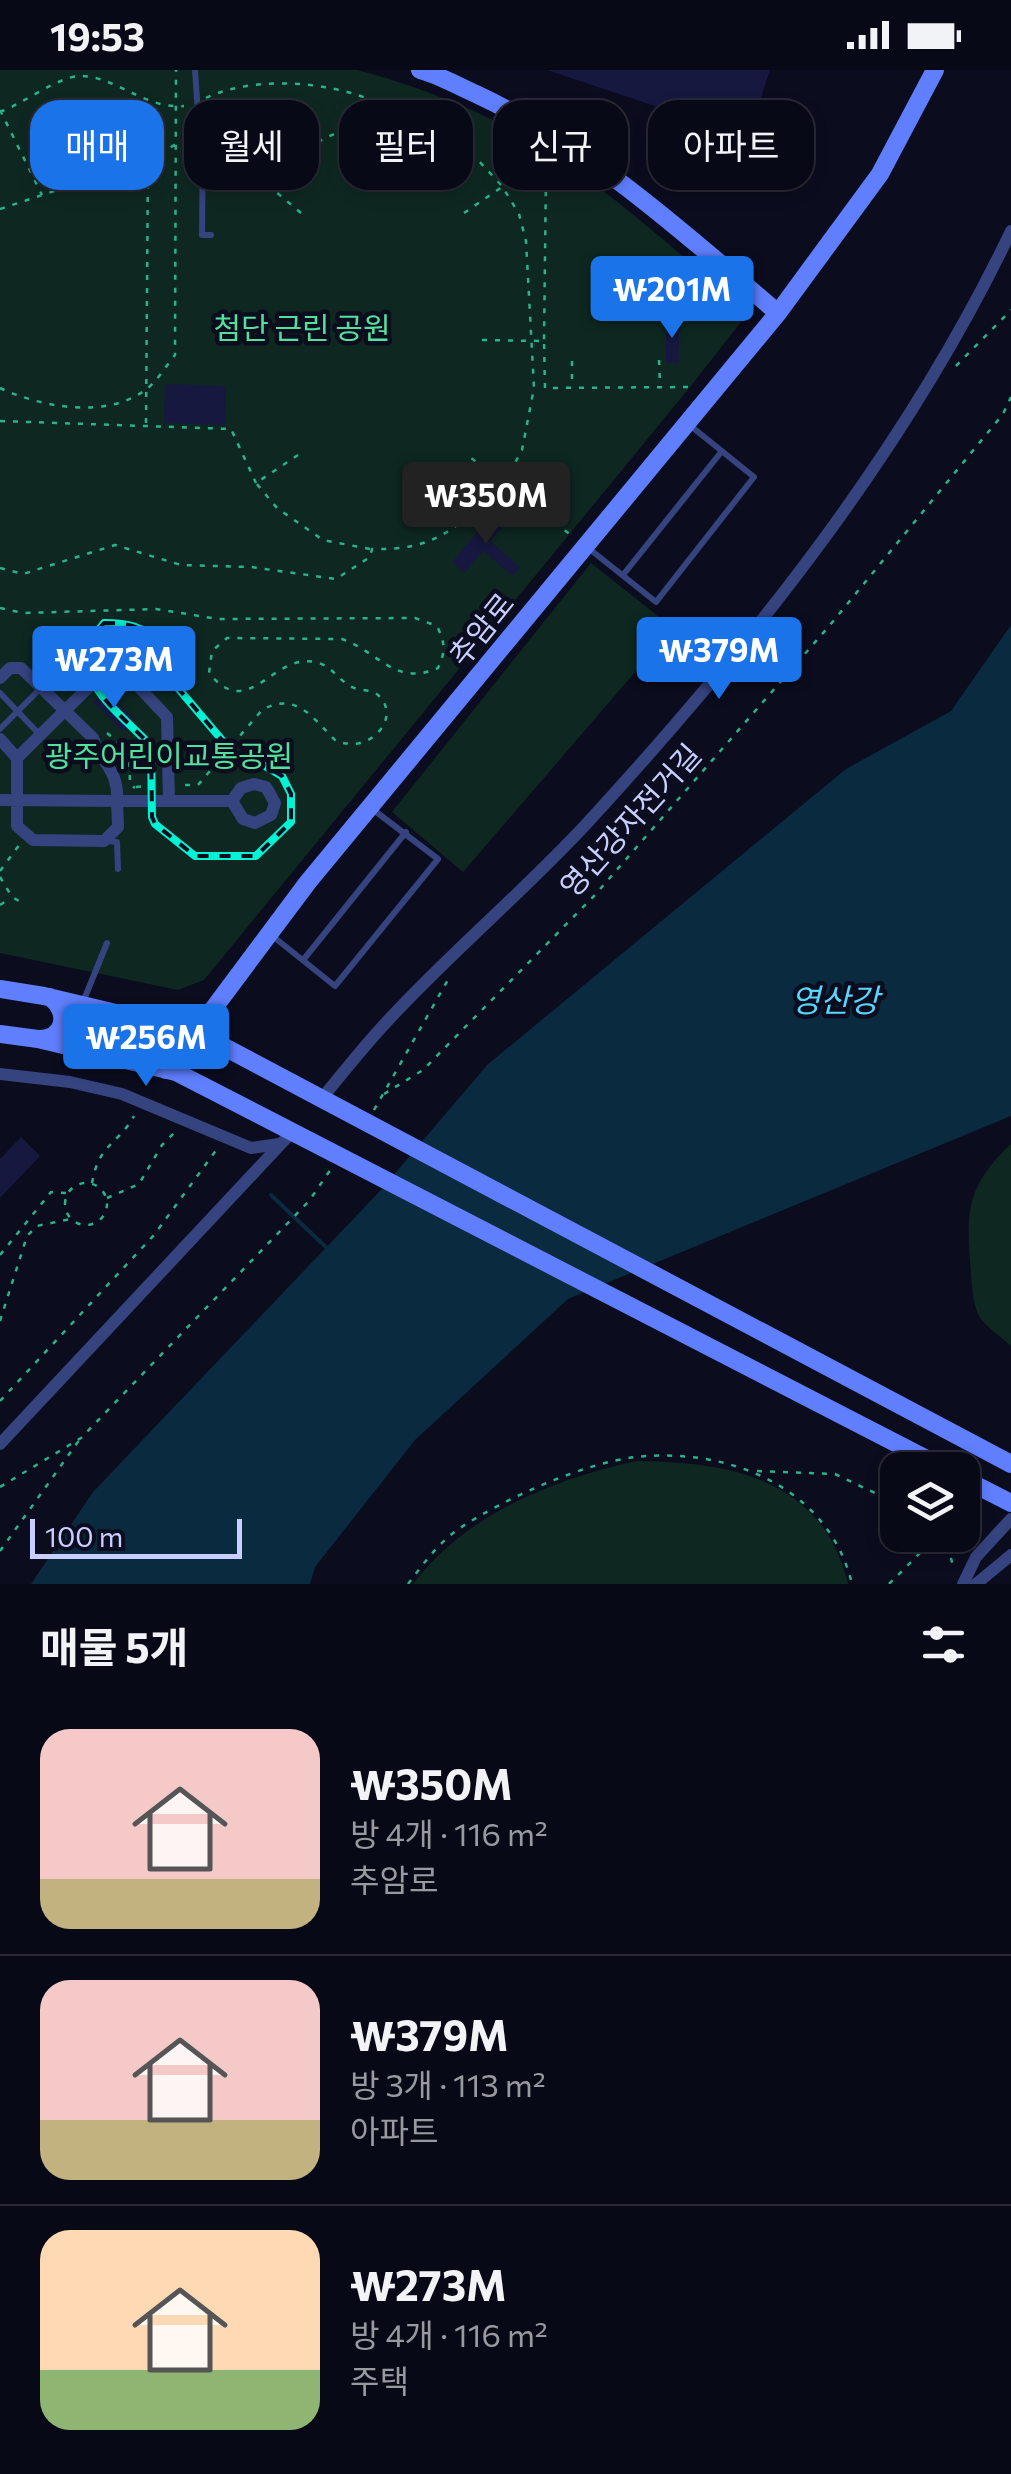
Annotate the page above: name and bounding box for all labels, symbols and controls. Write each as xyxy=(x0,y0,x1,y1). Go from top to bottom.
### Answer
text: 19:53 xyxy=(50,12,145,59)
chip: 매매 xyxy=(30,100,164,190)
chip: 월세 xyxy=(184,100,319,190)
chip: 필터 xyxy=(339,100,473,190)
chip: 신규 xyxy=(493,100,628,190)
chip: 아파트 xyxy=(648,100,814,190)
pin: ₩201M xyxy=(602,256,742,341)
text: ₩201M xyxy=(613,268,731,308)
park label: 첨단 근린 공원 xyxy=(213,308,391,345)
pin: ₩350M xyxy=(416,462,556,547)
text: ₩350M xyxy=(424,474,548,514)
street label: 추암로 xyxy=(440,585,520,672)
pin: ₩379M xyxy=(649,617,789,702)
pin: ₩273M xyxy=(44,626,184,711)
text: ₩379M xyxy=(659,629,779,669)
text: ₩273M xyxy=(54,638,174,678)
street label: 영산강자전거길 xyxy=(551,735,708,903)
park label: 광주어린이교통공원 xyxy=(45,736,293,773)
water label: 영산강 xyxy=(791,979,884,1019)
pin: ₩256M xyxy=(76,1004,216,1089)
text: ₩256M xyxy=(85,1016,207,1056)
map controls xyxy=(880,1452,980,1552)
button: layers xyxy=(880,1452,980,1552)
scale bar xyxy=(30,1514,242,1558)
text: 100 m xyxy=(45,1519,123,1553)
icon: filters xyxy=(916,1617,971,1672)
text: 매물 5개 xyxy=(40,1620,188,1672)
text: ₩350M xyxy=(350,1757,513,1809)
icon: home xyxy=(120,1769,240,1889)
text: 방 4개 · 116 m² xyxy=(350,1813,548,1853)
text: 추암로 xyxy=(350,1859,438,1899)
text: ₩379M xyxy=(350,2008,509,2060)
icon: home xyxy=(120,2020,240,2140)
text: 방 3개 · 113 m² xyxy=(350,2064,546,2104)
text: 아파트 xyxy=(350,2110,438,2150)
text: ₩273M xyxy=(350,2258,507,2310)
icon: home xyxy=(120,2270,240,2390)
text: 방 4개 · 116 m² xyxy=(350,2314,548,2354)
text: 주택 xyxy=(350,2360,409,2400)

